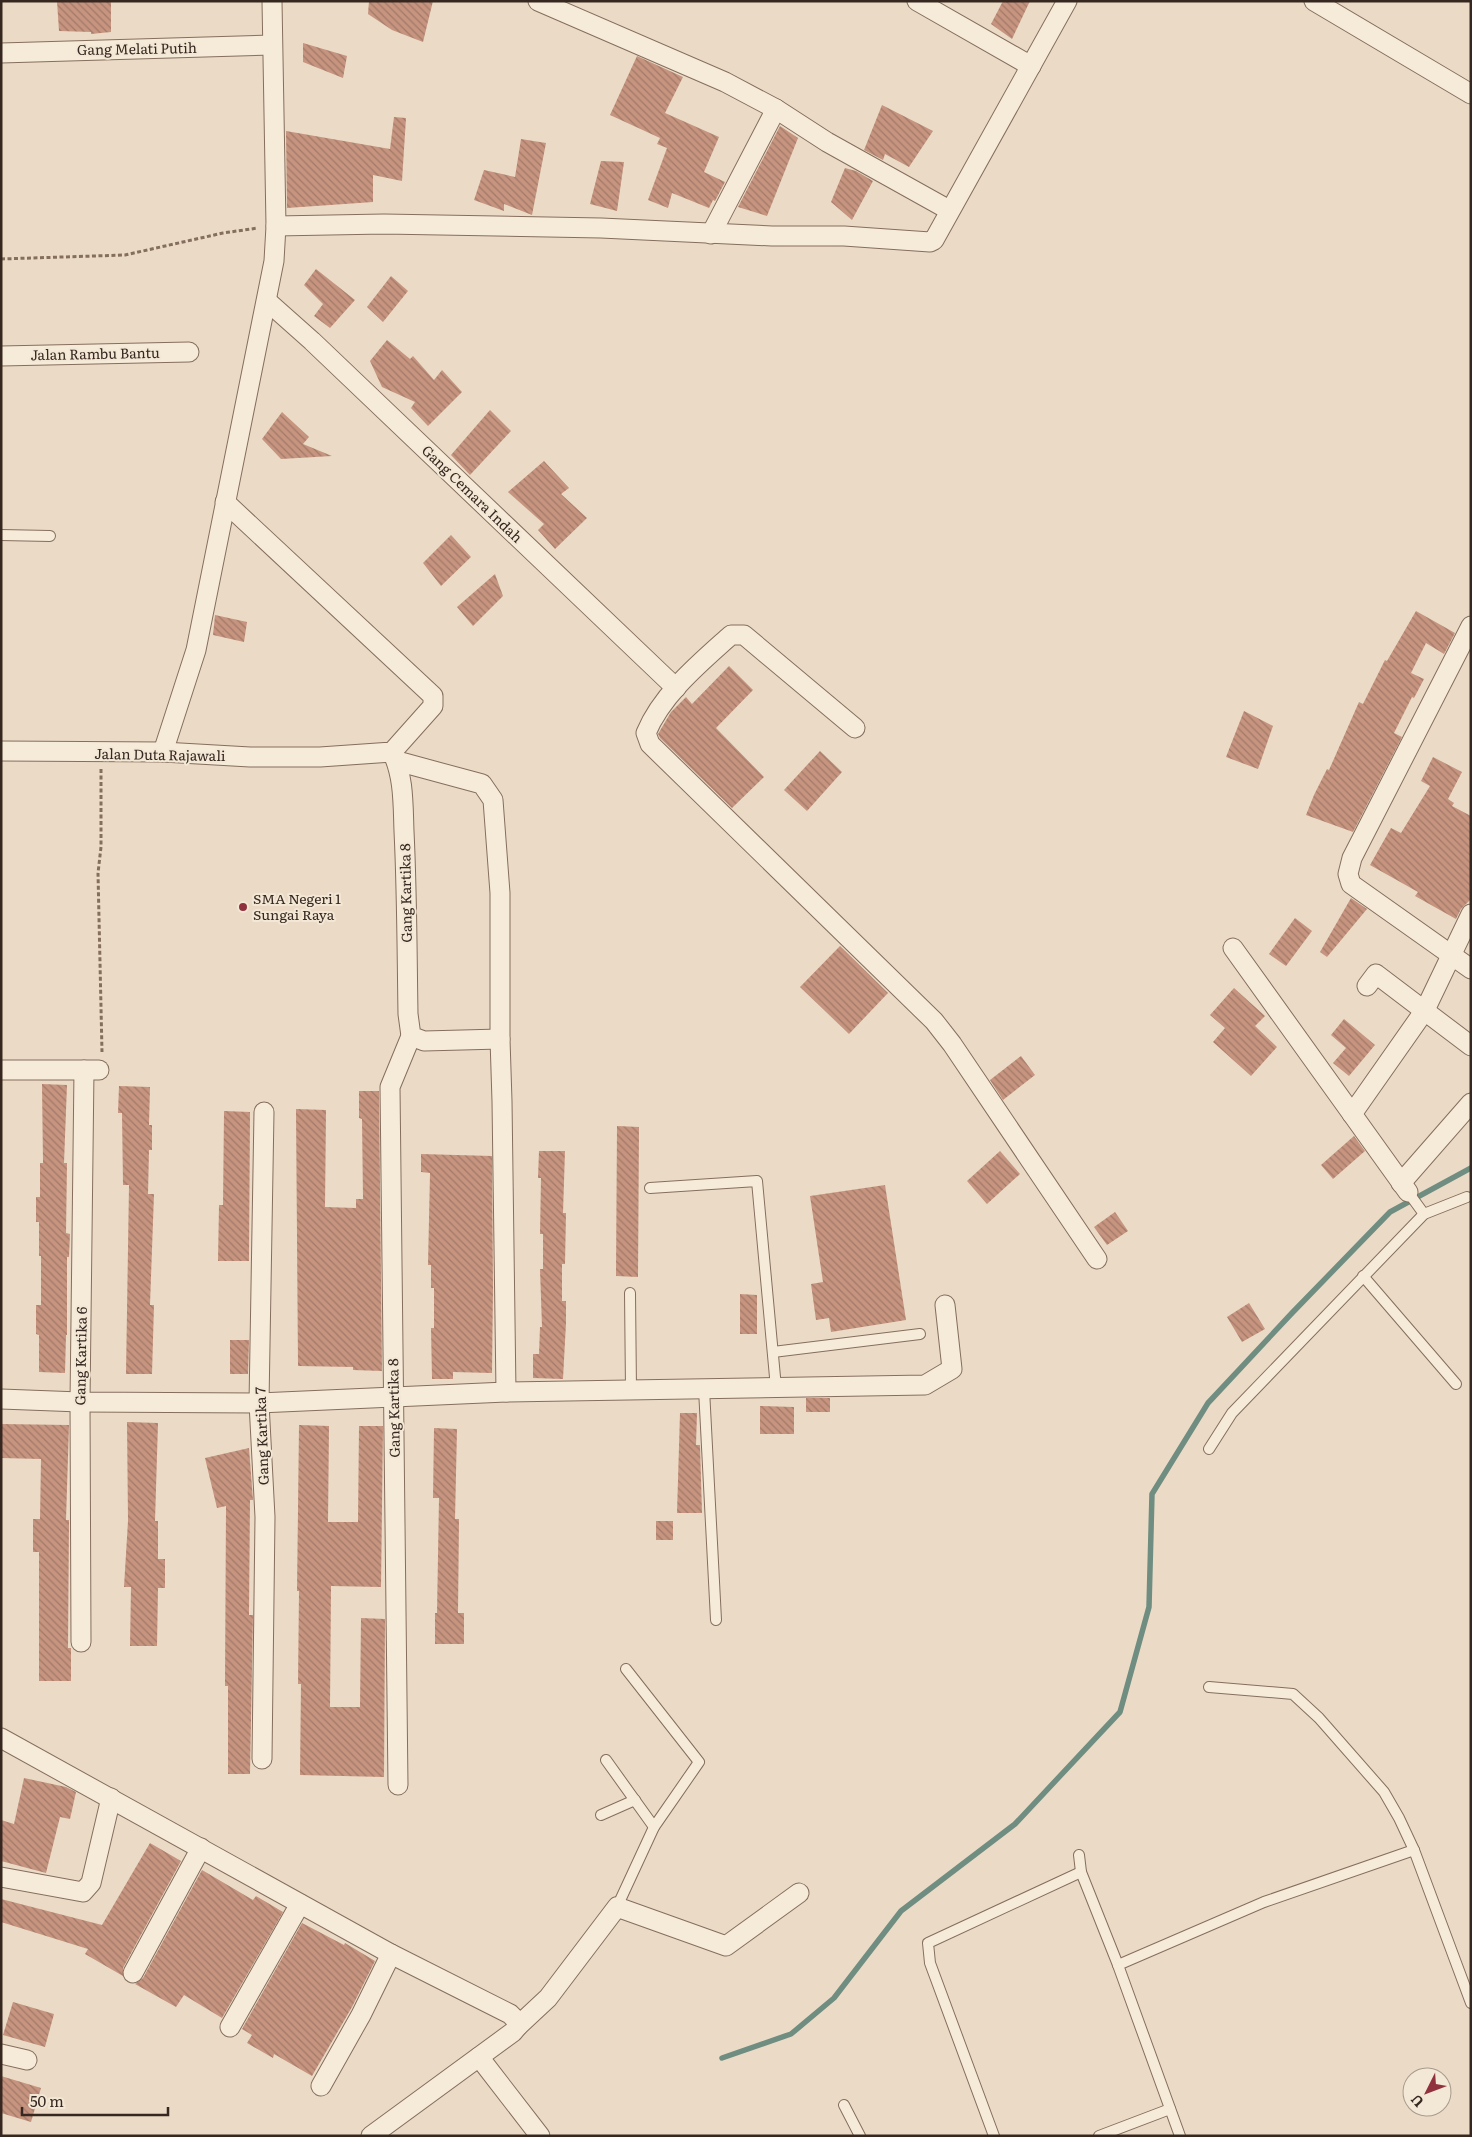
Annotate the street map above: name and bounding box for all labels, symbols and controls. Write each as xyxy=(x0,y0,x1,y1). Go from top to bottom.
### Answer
street label: Gang Melati Putih xyxy=(77,37,197,59)
street label: Jalan Rambu Bantu xyxy=(30,342,160,364)
street label: Gang Cemara Indah xyxy=(418,440,527,547)
street label: Jalan Duta Rajawali xyxy=(94,743,226,765)
street label: Gang Kartika 8 xyxy=(394,843,416,943)
place label: SMA Negeri 1 Sungai Raya xyxy=(253,888,341,924)
marker: SMA Negeri 1 Sungai Raya xyxy=(237,901,249,913)
street label: Gang Kartika 6 xyxy=(69,1306,91,1406)
street label: Gang Kartika 8 xyxy=(382,1358,404,1458)
street label: Gang Kartika 7 xyxy=(249,1386,273,1486)
north arrow xyxy=(1402,2067,1452,2117)
scale bar xyxy=(22,2084,169,2116)
text: 50 m xyxy=(30,2089,64,2112)
text: U xyxy=(1405,2091,1428,2112)

